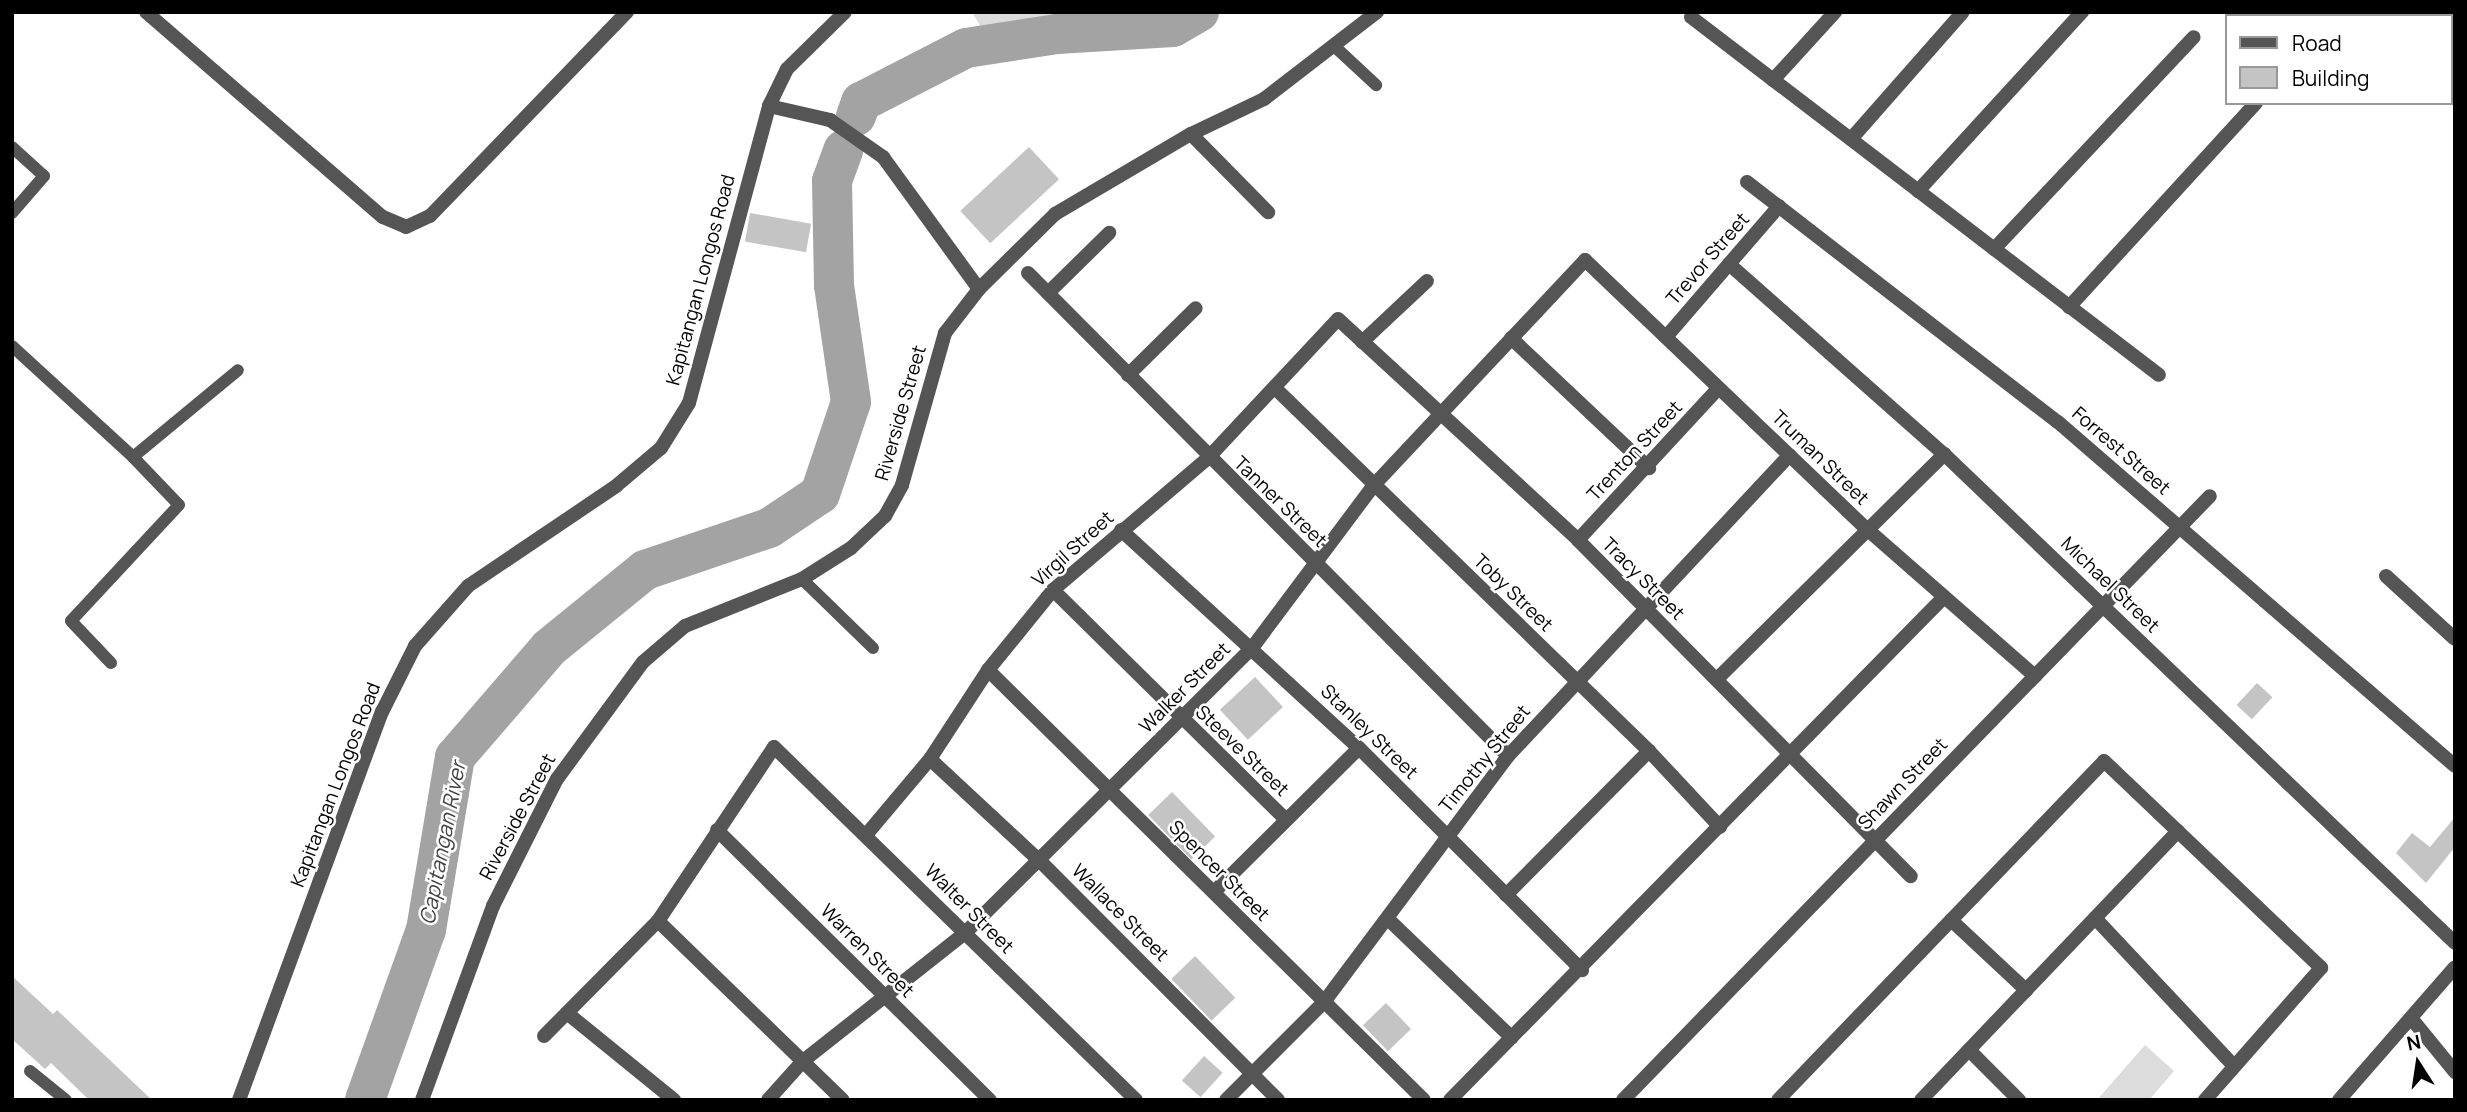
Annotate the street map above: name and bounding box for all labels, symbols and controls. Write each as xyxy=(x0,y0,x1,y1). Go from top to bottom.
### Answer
legend xyxy=(2226,14,2453,105)
text: Road xyxy=(2292,29,2342,57)
text: Building xyxy=(2292,64,2369,92)
street label: Kapitangan Longos Road xyxy=(662,172,740,388)
street label: Trevor Street xyxy=(1662,208,1754,310)
street label: Riverside Street xyxy=(871,343,931,483)
street label: Trenton Street xyxy=(1583,396,1687,506)
street label: Forrest Street xyxy=(2067,402,2175,500)
street label: Truman Street xyxy=(1767,406,1873,510)
street label: Tanner Street xyxy=(1229,452,1331,552)
street label: Virgil Street xyxy=(1028,506,1118,592)
street label: Michael Street xyxy=(2056,532,2164,638)
street label: Tracy Street xyxy=(1597,533,1689,625)
street label: Toby Street xyxy=(1469,550,1557,636)
street label: Walker Street xyxy=(1135,638,1235,738)
street label: Kapitangan Longos Road xyxy=(286,679,386,891)
street label: Stanley Street xyxy=(1316,680,1422,784)
street label: Steeve Street xyxy=(1191,701,1293,801)
street label: Timothy Street xyxy=(1435,701,1535,817)
street label: Shawn Street xyxy=(1854,733,1952,835)
street label: Riverside Street xyxy=(475,750,561,884)
water label: Capitangan River xyxy=(414,759,470,927)
street label: Spencer Street xyxy=(1164,816,1274,926)
street label: Walter Street xyxy=(920,860,1018,958)
street label: Wallace Street xyxy=(1067,860,1173,966)
street label: Warren Street xyxy=(816,900,918,1002)
north arrow xyxy=(2383,1028,2453,1098)
text: N xyxy=(2404,1028,2423,1057)

